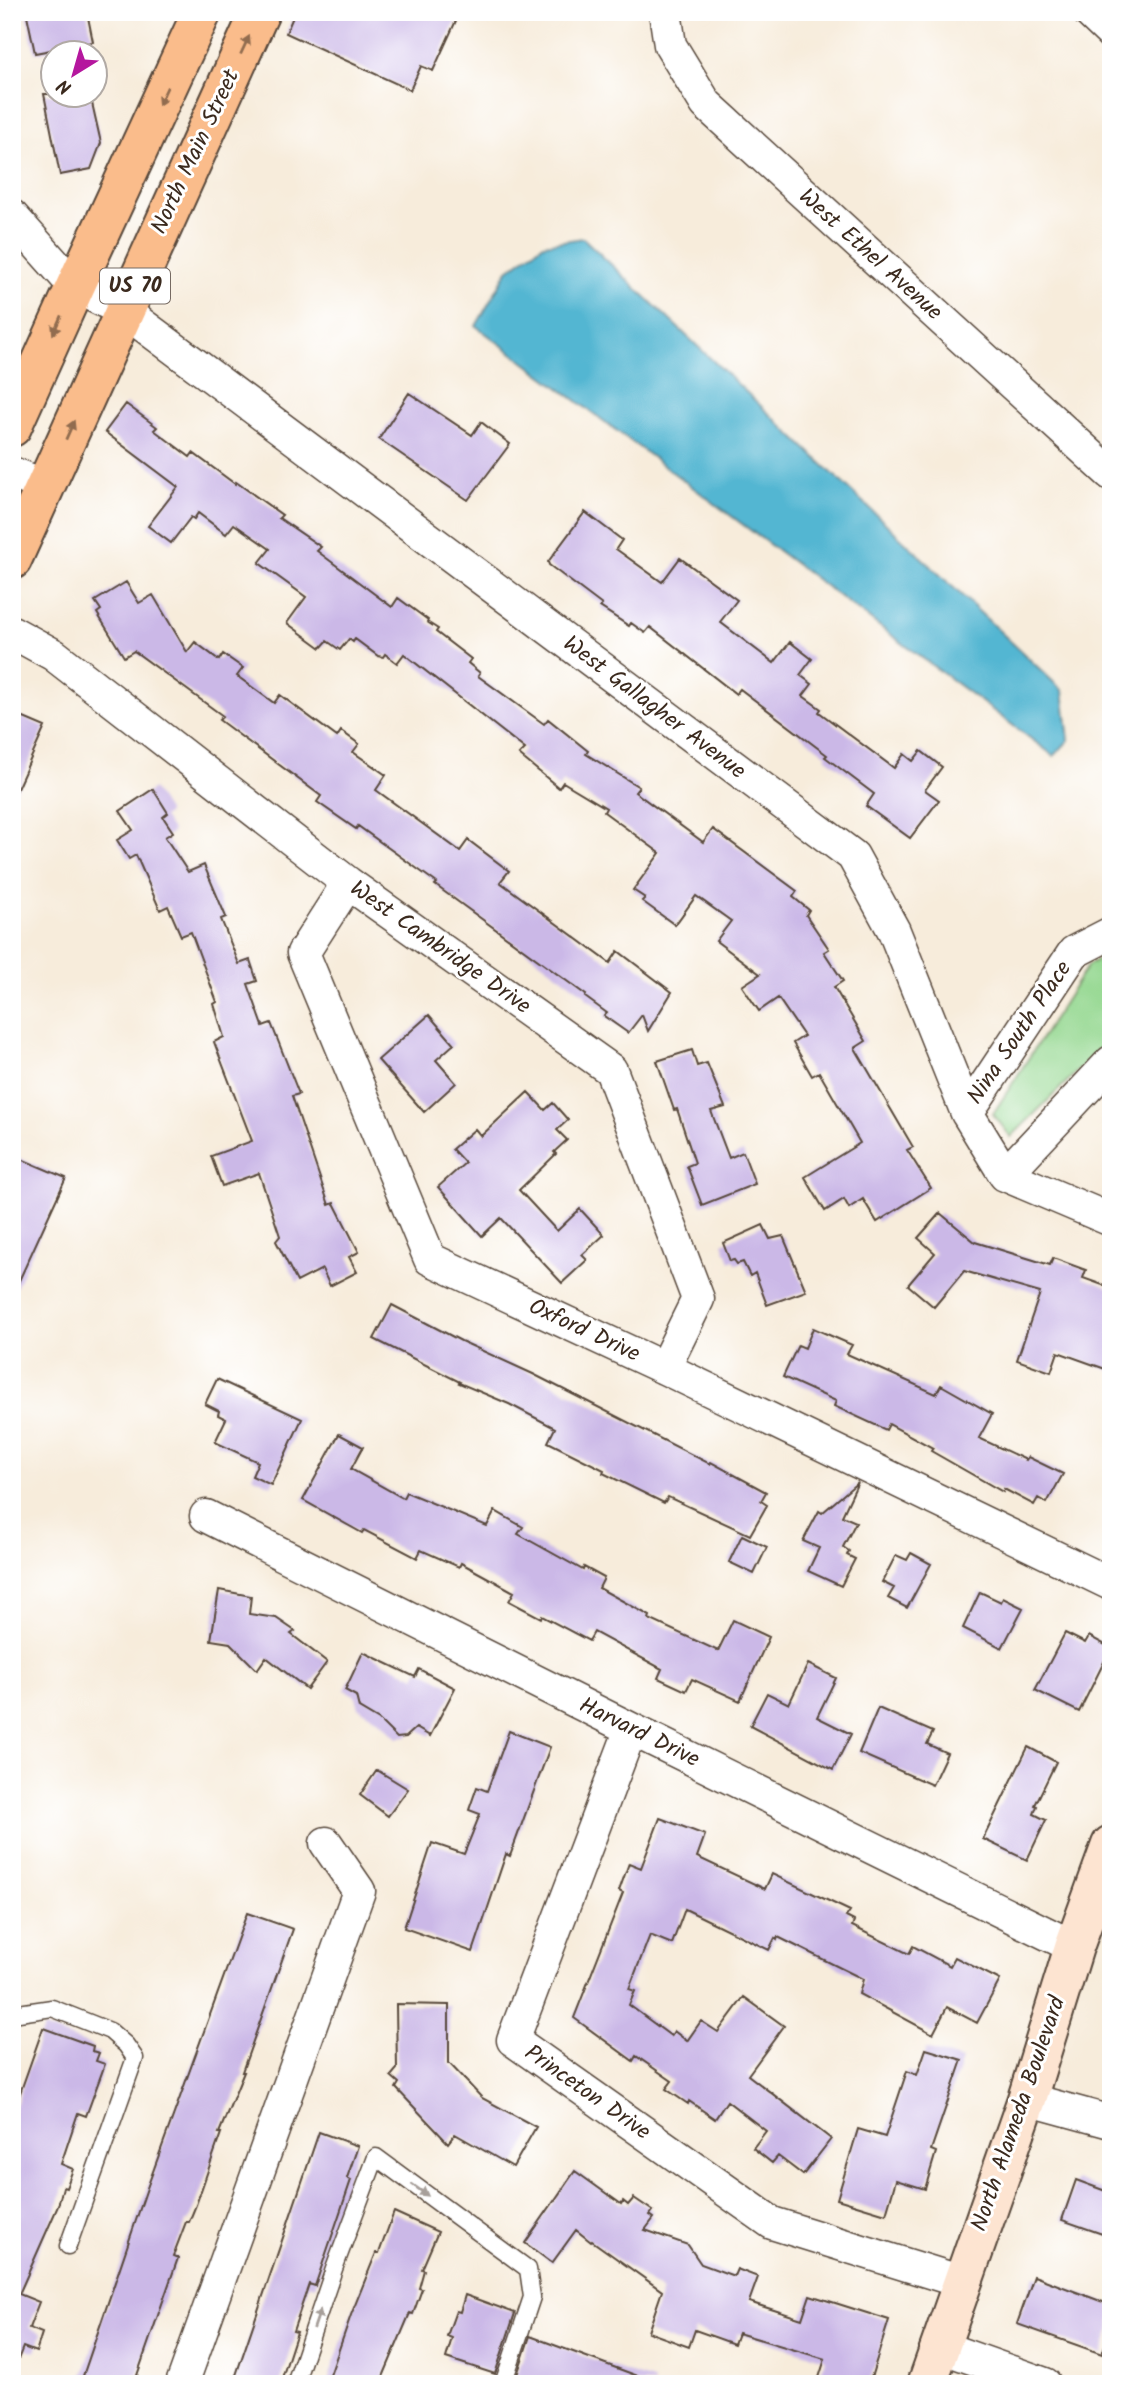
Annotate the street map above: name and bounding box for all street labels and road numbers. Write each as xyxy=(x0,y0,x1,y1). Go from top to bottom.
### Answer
street label: North Main Street xyxy=(142,63,250,240)
street label: West Ethel Avenue xyxy=(790,180,950,330)
road number: US 70 xyxy=(100,268,170,304)
street label: West Gallagher Avenue xyxy=(555,627,753,789)
street label: West Cambridge Drive xyxy=(342,872,538,1024)
street label: Nina South Place xyxy=(958,954,1082,1112)
street label: Oxford Drive xyxy=(522,1289,646,1373)
street label: Harvard Drive xyxy=(572,1688,706,1778)
street label: North Alameda Boulevard xyxy=(962,1991,1076,2236)
street label: Princeton Drive xyxy=(516,2036,658,2150)

